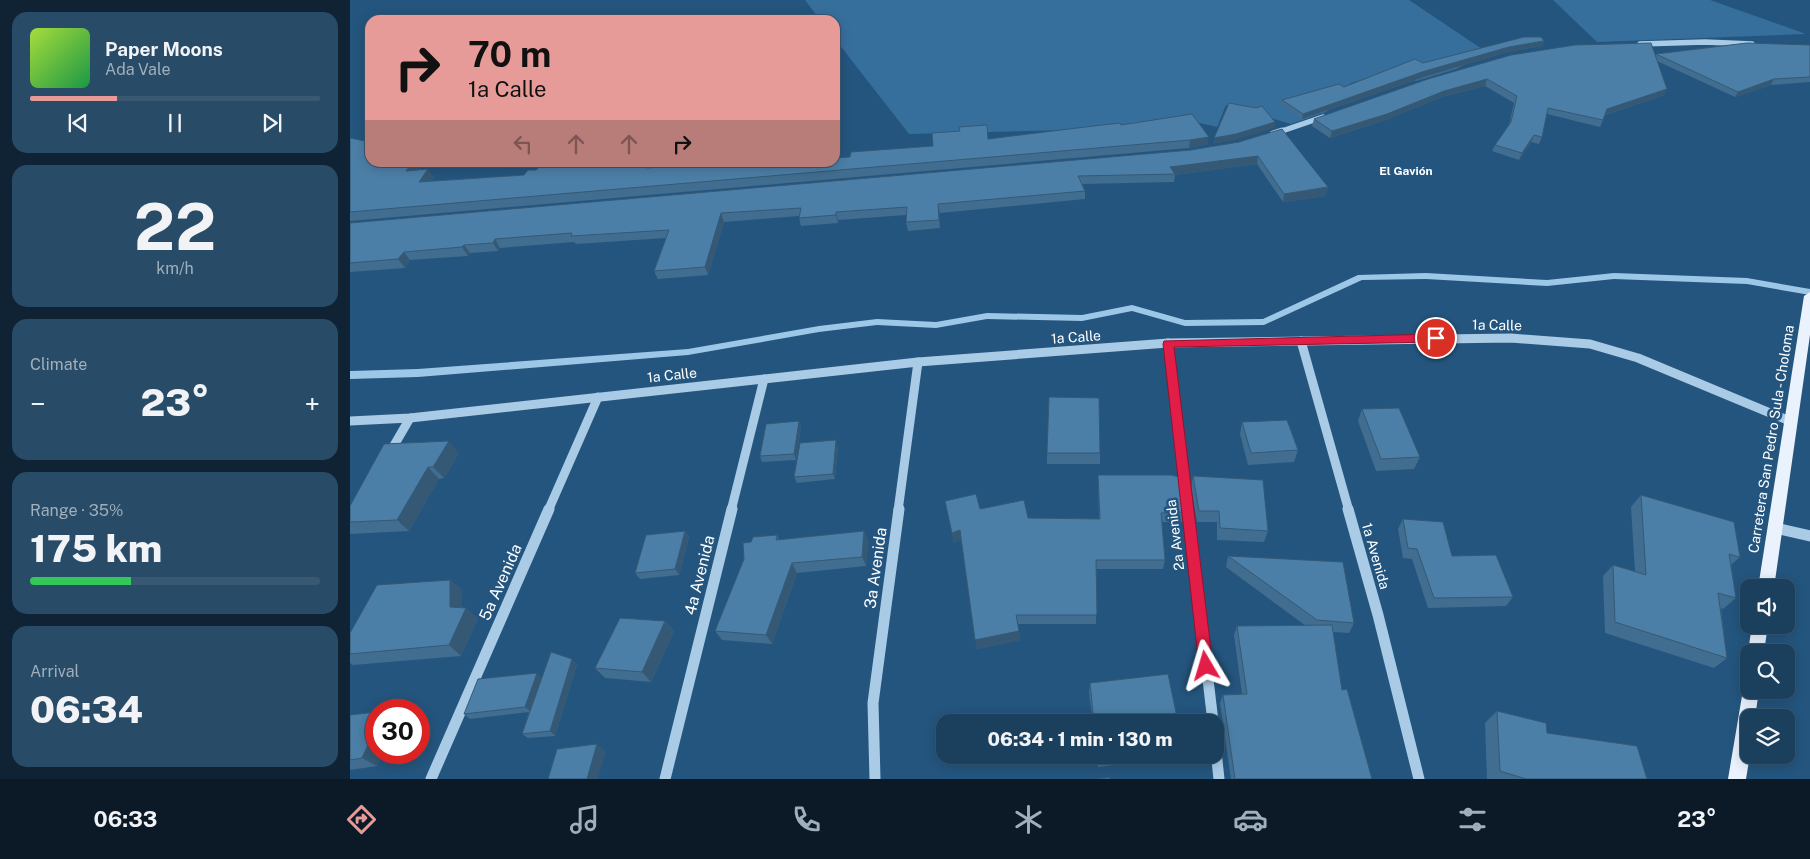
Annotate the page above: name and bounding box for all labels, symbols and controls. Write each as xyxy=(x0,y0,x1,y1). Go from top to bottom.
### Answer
text: 70 m xyxy=(468,34,551,75)
icon: right xyxy=(385,35,450,100)
text: Paper Moons xyxy=(105,38,223,60)
text: Ada Vale xyxy=(105,60,170,79)
text: 1a Calle xyxy=(468,76,547,102)
icon: previous xyxy=(64,109,92,137)
icon: pause xyxy=(161,109,189,137)
icon: next xyxy=(258,109,286,137)
icon: left xyxy=(509,130,537,158)
icon: ahead xyxy=(562,130,590,158)
icon: ahead xyxy=(615,130,643,158)
icon: right xyxy=(668,130,696,158)
district label: El Gavión xyxy=(1379,164,1433,178)
text: 22 xyxy=(134,188,216,265)
text: km/h xyxy=(156,259,194,278)
pin xyxy=(1415,317,1457,359)
street label: 1a Calle xyxy=(1472,317,1522,333)
icon: arrive xyxy=(1422,324,1450,352)
street label: Carretera San Pedro Sula - Choloma xyxy=(1745,324,1797,554)
street label: 1a Calle xyxy=(1051,327,1102,347)
text: Climate xyxy=(30,355,87,374)
street label: 1a Calle xyxy=(646,364,698,386)
text: 23° xyxy=(141,380,209,425)
text: − xyxy=(30,387,46,420)
text: + xyxy=(304,387,320,420)
street label: 2a Avenida xyxy=(1163,499,1187,571)
text: Range · 35% xyxy=(30,501,124,520)
street label: 1a Avenida xyxy=(1359,521,1393,591)
text: 175 km xyxy=(30,526,162,571)
street label: 3a Avenida xyxy=(860,526,891,610)
street label: 4a Avenida xyxy=(680,533,719,617)
street label: 5a Avenida xyxy=(475,541,526,623)
map controls xyxy=(1740,579,1795,764)
button: sound xyxy=(1740,579,1795,634)
position arrow xyxy=(1179,639,1231,691)
button: search xyxy=(1740,644,1795,699)
text: Arrival xyxy=(30,662,79,681)
text: 06:34 xyxy=(30,687,143,732)
speed limit sign: 30 xyxy=(365,699,430,764)
button: layers xyxy=(1740,709,1795,764)
text: 06:34 · 1 min · 130 m xyxy=(988,728,1172,750)
icon: directions xyxy=(344,802,379,837)
icon: music xyxy=(567,802,602,837)
icon: phone xyxy=(789,802,824,837)
icon: climate xyxy=(1011,802,1046,837)
icon: car xyxy=(1233,802,1268,837)
icon: filters xyxy=(1455,802,1490,837)
text: 06:33 xyxy=(94,806,157,832)
text: 23° xyxy=(1677,806,1716,832)

